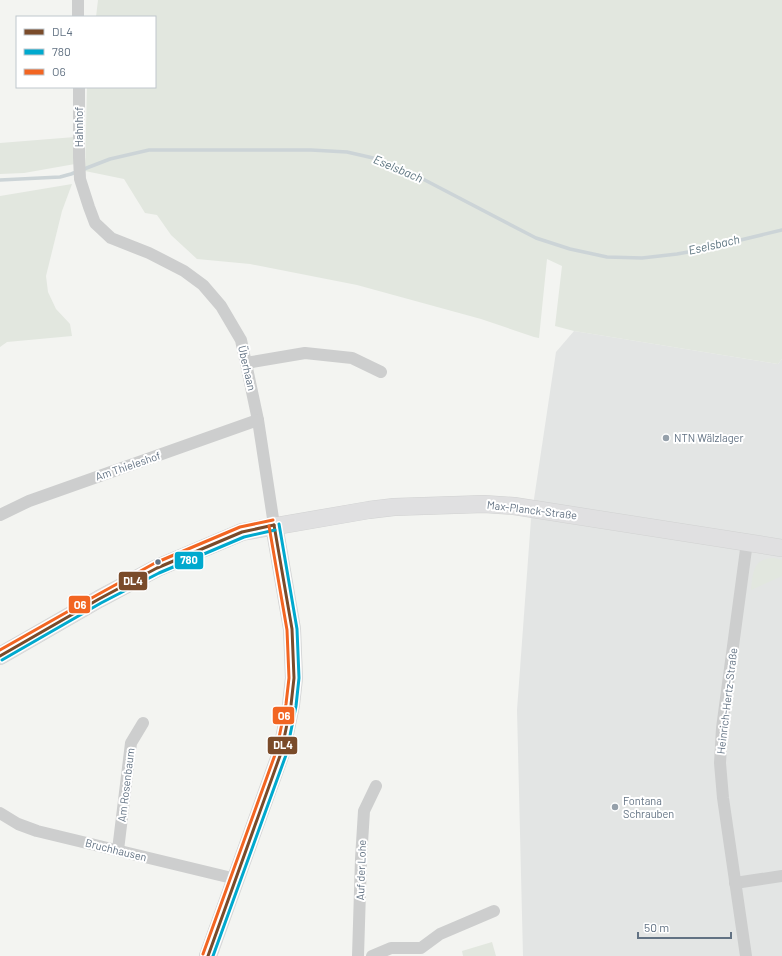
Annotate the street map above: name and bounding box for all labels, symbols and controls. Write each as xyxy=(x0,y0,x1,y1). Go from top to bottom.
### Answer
legend xyxy=(16,16,156,88)
text: DL4 xyxy=(52,24,73,38)
text: 780 xyxy=(52,44,71,58)
text: O6 xyxy=(52,64,66,78)
street label: Hahnhof xyxy=(72,107,85,147)
water label: Eselsbach xyxy=(372,151,425,185)
water label: Eselsbach xyxy=(687,231,741,257)
street label: Überhaan xyxy=(236,344,260,392)
place label: NTN Wälzlager xyxy=(674,431,743,444)
marker: NTN Wälzlager xyxy=(661,433,671,443)
street label: Am Thieleshof xyxy=(94,448,162,483)
street label: Max-Planck-Straße xyxy=(486,498,578,521)
line badge: 780 xyxy=(174,551,204,570)
text: 780 xyxy=(180,553,198,566)
unlabelled marker xyxy=(153,557,163,567)
line badge: DL4 xyxy=(118,571,148,591)
text: DL4 xyxy=(123,574,143,587)
line badge: O6 xyxy=(68,595,91,614)
text: O6 xyxy=(74,598,86,611)
street label: Heinrich-Hertz-Straße xyxy=(714,647,739,755)
line badge: O6 xyxy=(272,706,295,725)
text: O6 xyxy=(278,709,290,722)
line badge: DL4 xyxy=(267,736,298,755)
text: DL4 xyxy=(273,738,293,751)
street label: Am Rosenbaum xyxy=(115,747,136,823)
place label: Fontana Schrauben xyxy=(623,794,674,820)
marker: Fontana Schrauben xyxy=(610,802,620,812)
street label: Bruchhausen xyxy=(84,836,148,863)
street label: Auf der Lohe xyxy=(353,839,368,901)
scale bar xyxy=(638,914,731,940)
text: 50 m xyxy=(644,920,669,934)

